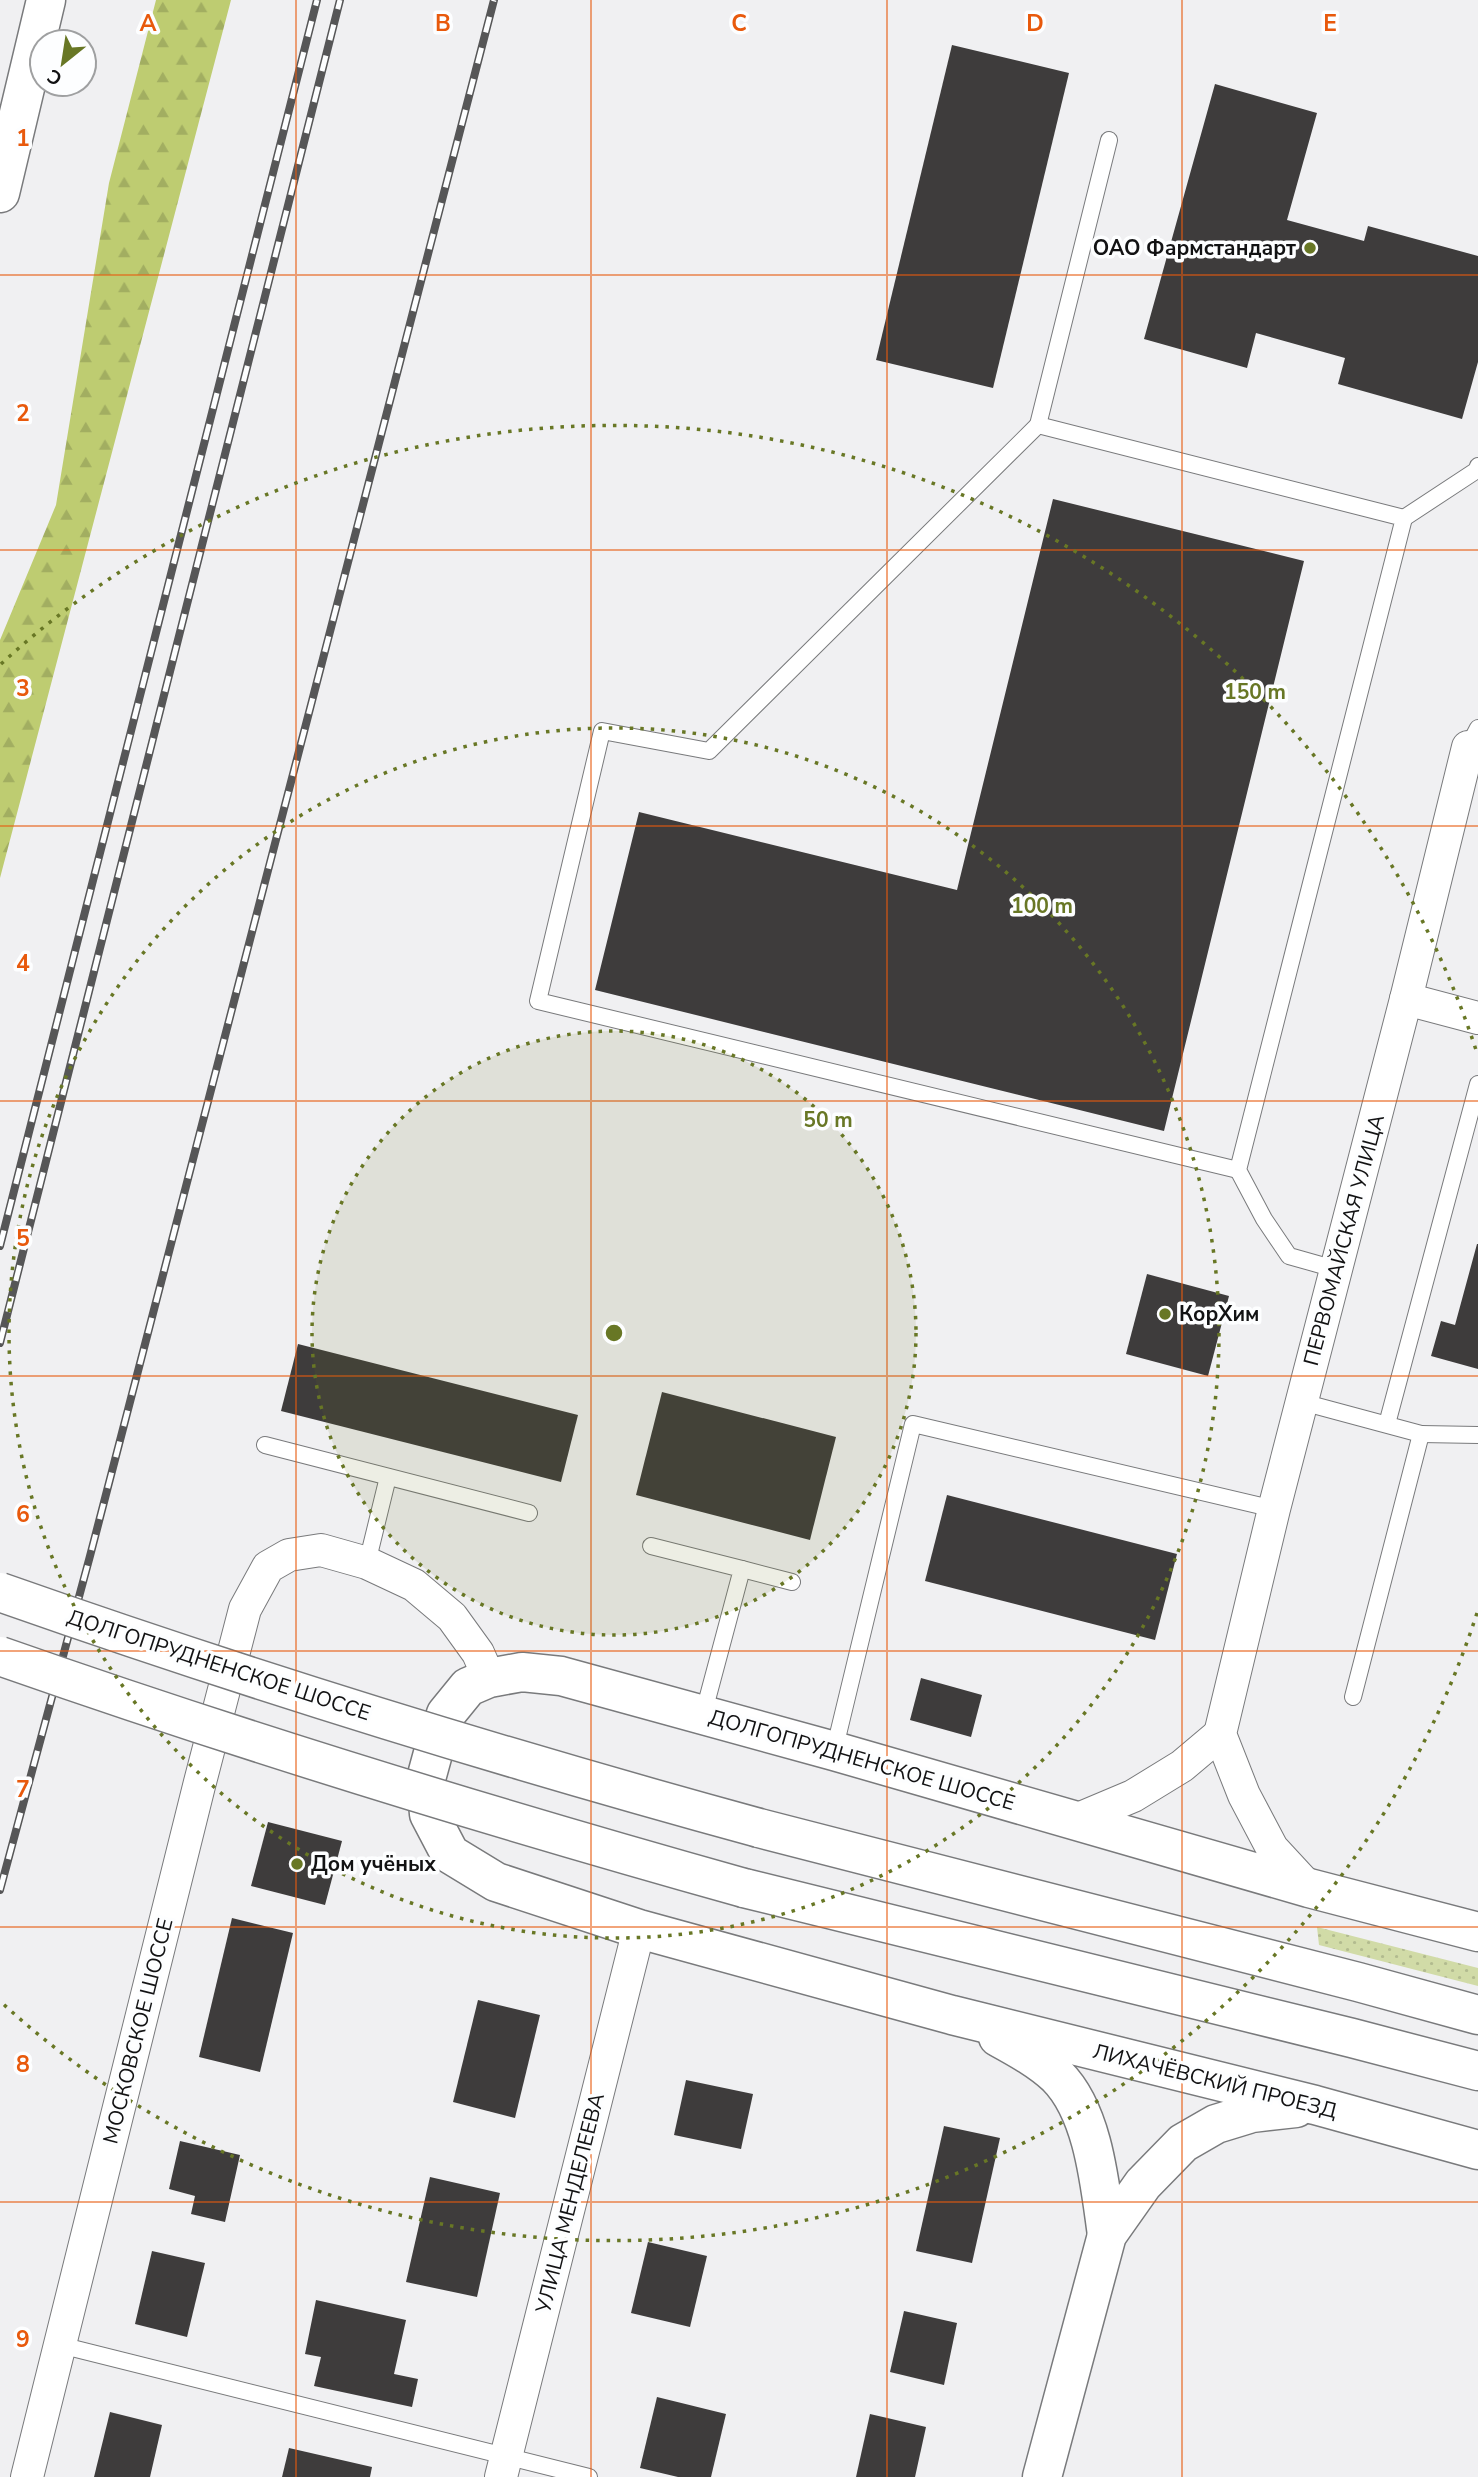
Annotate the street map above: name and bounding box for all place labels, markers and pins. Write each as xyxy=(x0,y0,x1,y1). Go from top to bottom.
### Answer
place label: ОАО Фармстандарт xyxy=(1093,234,1296,262)
marker: ОАО Фармстандарт xyxy=(1302,240,1318,256)
place label: КорХим xyxy=(1179,1300,1259,1328)
marker: КорХим xyxy=(1157,1306,1173,1322)
centre of rings xyxy=(602,1321,626,1345)
place label: Дом учёных xyxy=(311,1850,436,1878)
marker: Дом учёных xyxy=(289,1856,305,1872)

